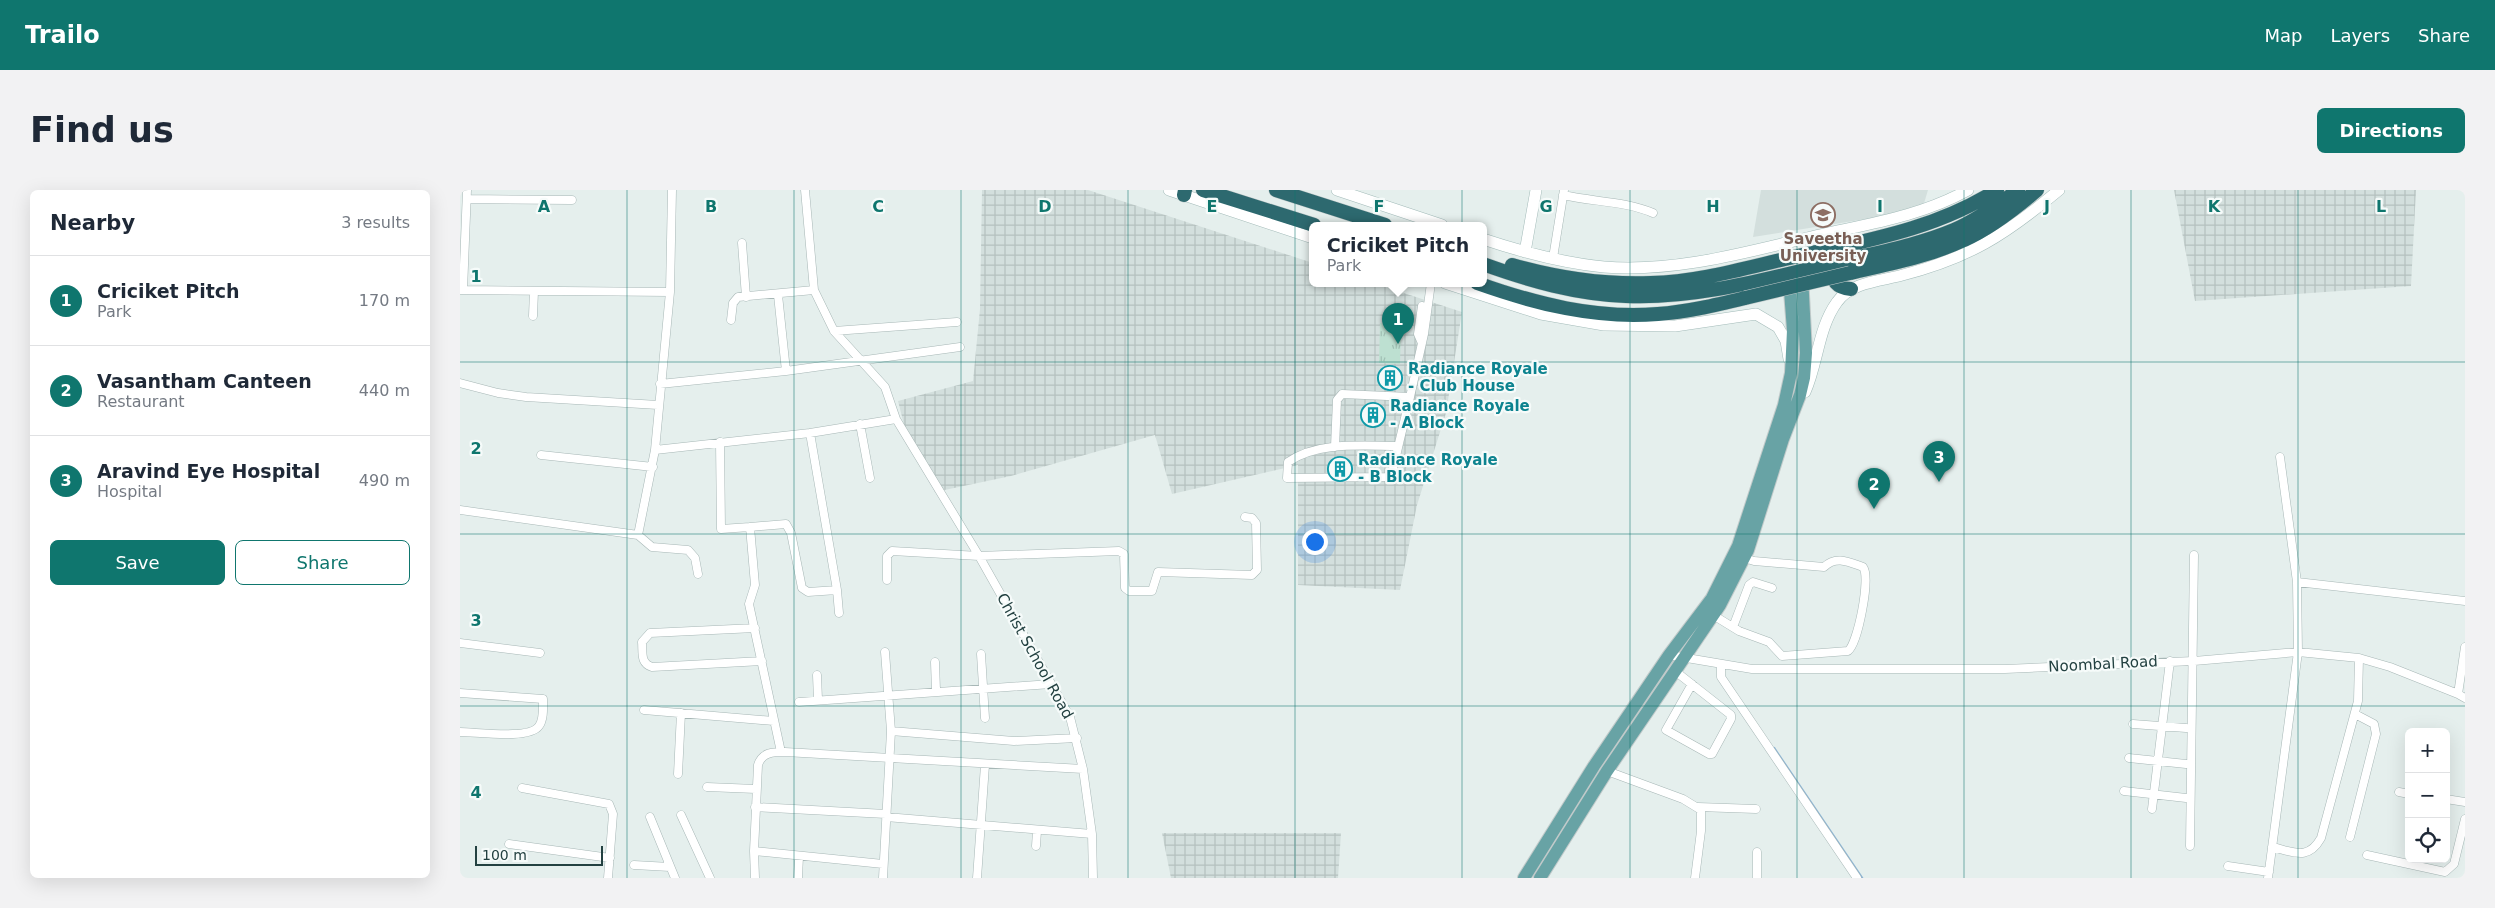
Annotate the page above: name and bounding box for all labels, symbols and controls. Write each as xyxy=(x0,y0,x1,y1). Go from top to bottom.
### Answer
text: Trailo xyxy=(25,21,100,49)
text: Map xyxy=(2264,25,2302,46)
text: Layers xyxy=(2330,25,2390,46)
text: Share xyxy=(2418,25,2470,46)
button: Directions xyxy=(2317,108,2465,153)
text: Find us xyxy=(30,110,174,150)
text: A xyxy=(538,197,551,216)
text: B xyxy=(705,197,717,216)
text: C xyxy=(872,197,884,216)
text: D xyxy=(1038,197,1052,216)
text: E xyxy=(1207,197,1217,216)
text: F xyxy=(1374,197,1384,216)
text: G xyxy=(1539,197,1553,216)
text: H xyxy=(1706,197,1720,216)
text: I xyxy=(1877,197,1883,216)
text: J xyxy=(2043,197,2050,216)
text: K xyxy=(2208,197,2221,216)
text: L xyxy=(2376,197,2386,216)
school or university icon: Saveetha University xyxy=(1810,202,1836,228)
text: Nearby xyxy=(50,211,135,235)
text: 3 results xyxy=(341,213,410,232)
popup xyxy=(1309,222,1487,287)
place label: Saveetha University xyxy=(1780,230,1866,265)
text: Criciket Pitch xyxy=(1327,234,1469,256)
text: Park xyxy=(1327,256,1361,275)
text: 1 xyxy=(470,267,482,286)
text: Criciket Pitch xyxy=(97,280,240,302)
text: 1 xyxy=(60,291,72,310)
text: 170 m xyxy=(359,291,410,310)
text: Park xyxy=(97,302,132,321)
pin: 1 xyxy=(1382,303,1414,344)
place label: Radiance Royale - Club House xyxy=(1408,360,1548,395)
building icon: Radiance Royale - Club House xyxy=(1377,365,1403,391)
text: Vasantham Canteen xyxy=(97,370,312,392)
text: 2 xyxy=(60,381,72,400)
text: 440 m xyxy=(359,381,410,400)
text: Restaurant xyxy=(97,392,185,411)
place label: Radiance Royale - A Block xyxy=(1390,397,1530,432)
building icon: Radiance Royale - A Block xyxy=(1360,402,1386,428)
text: 2 xyxy=(470,439,482,458)
pin: 3 xyxy=(1923,441,1955,482)
place label: Radiance Royale - B Block xyxy=(1358,451,1498,486)
building icon: Radiance Royale - B Block xyxy=(1327,456,1353,482)
text: Aravind Eye Hospital xyxy=(97,460,320,482)
pin: 2 xyxy=(1858,468,1890,509)
text: 3 xyxy=(60,471,72,490)
text: 490 m xyxy=(359,471,410,490)
text: Hospital xyxy=(97,482,162,501)
your location xyxy=(1302,529,1328,555)
button: Save xyxy=(50,540,225,585)
button: Share xyxy=(235,540,410,585)
street label: Christ School Road xyxy=(993,590,1077,722)
text: 3 xyxy=(470,611,482,630)
street label: Noombal Road xyxy=(2048,652,2158,676)
map controls xyxy=(2405,728,2450,863)
button: + xyxy=(2405,728,2450,773)
button: − xyxy=(2405,773,2450,818)
text: 4 xyxy=(470,783,482,802)
button: locate xyxy=(2405,818,2450,863)
scale bar xyxy=(475,843,602,866)
text: 100 m xyxy=(482,847,527,863)

